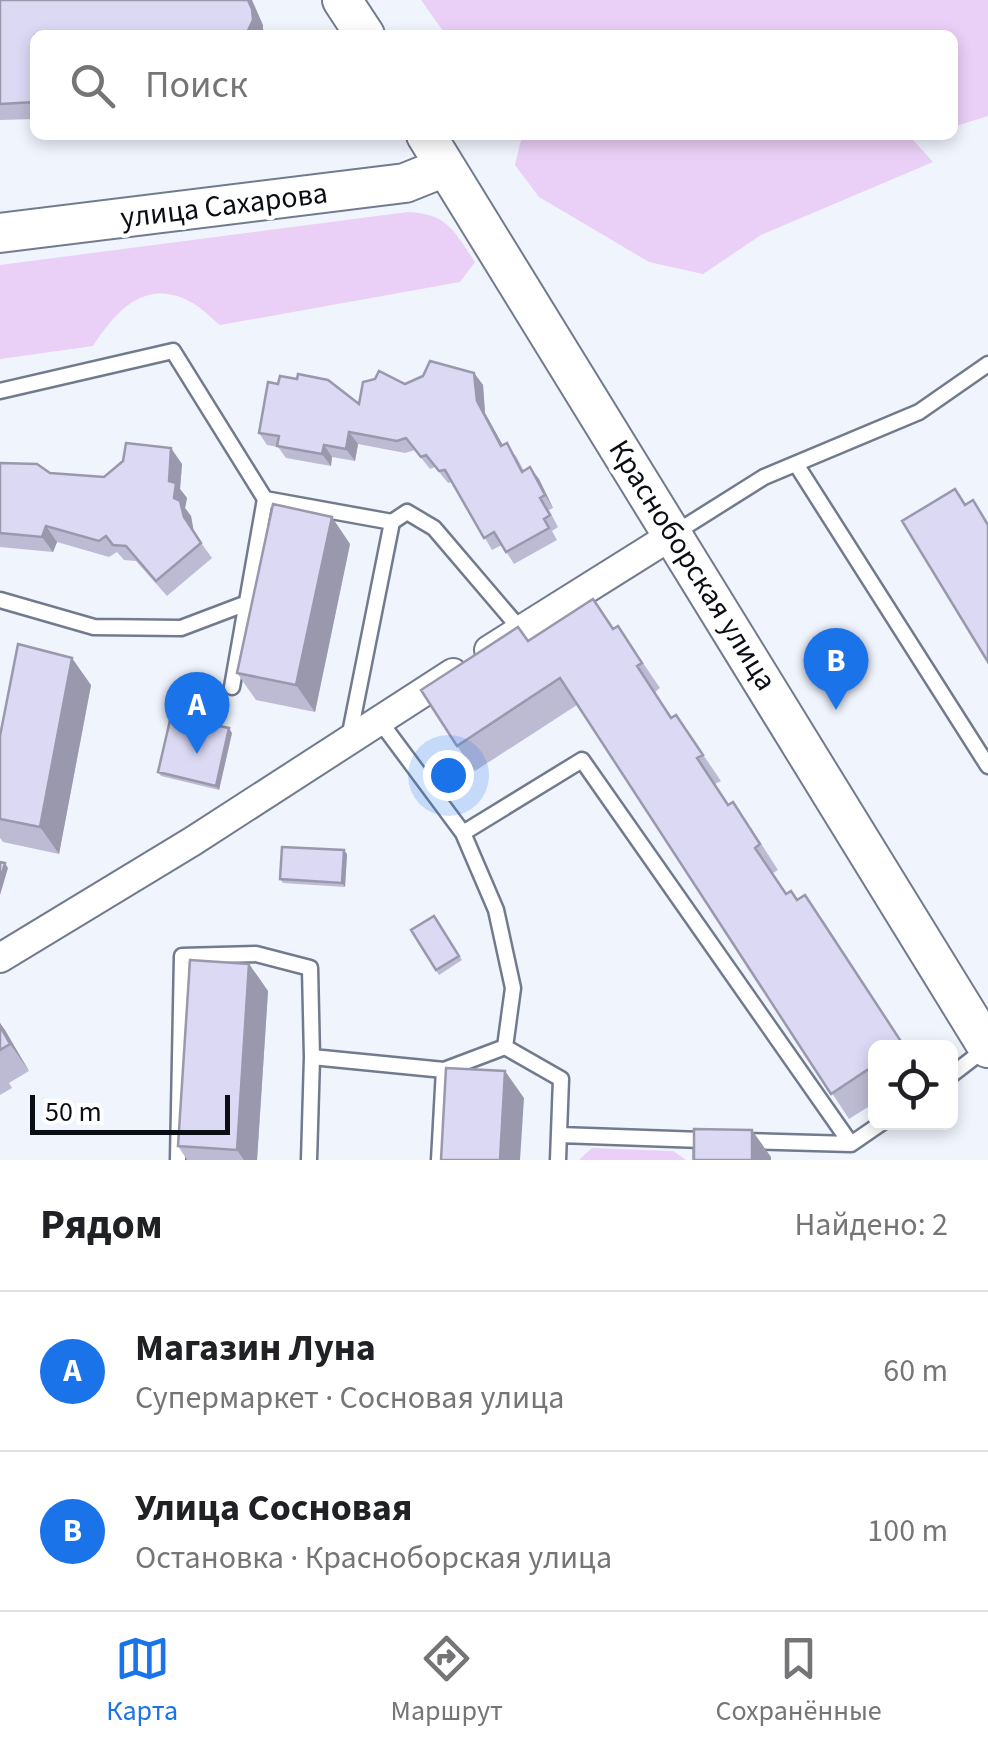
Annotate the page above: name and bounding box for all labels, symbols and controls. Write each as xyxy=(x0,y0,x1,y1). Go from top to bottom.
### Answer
search box xyxy=(30,30,958,140)
icon: search xyxy=(65,58,120,113)
text: Поиск xyxy=(145,58,248,112)
street label: улица Сахарова xyxy=(118,171,330,240)
street label: Красноборская улица xyxy=(598,432,787,699)
pin: B xyxy=(804,628,868,710)
pin: A xyxy=(164,672,230,754)
your location xyxy=(423,750,474,801)
map controls xyxy=(868,1040,958,1130)
button: locate xyxy=(868,1040,958,1130)
scale bar xyxy=(30,1090,230,1134)
text: 50 m xyxy=(45,1092,102,1132)
text: Рядом xyxy=(40,1195,163,1255)
text: Найдено: 2 xyxy=(794,1202,948,1248)
text: Магазин Луна xyxy=(135,1321,376,1375)
text: A xyxy=(63,1348,82,1394)
text: 60 m xyxy=(883,1348,948,1394)
text: Супермаркет · Сосновая улица xyxy=(135,1375,564,1421)
text: Улица Сосновая xyxy=(135,1481,413,1535)
text: B xyxy=(63,1508,82,1554)
text: 100 m xyxy=(867,1508,948,1554)
text: Остановка · Красноборская улица xyxy=(135,1535,612,1581)
tab: Карта xyxy=(106,1631,178,1731)
tab: Маршрут xyxy=(391,1631,503,1731)
tab: Сохранённые xyxy=(715,1631,882,1731)

